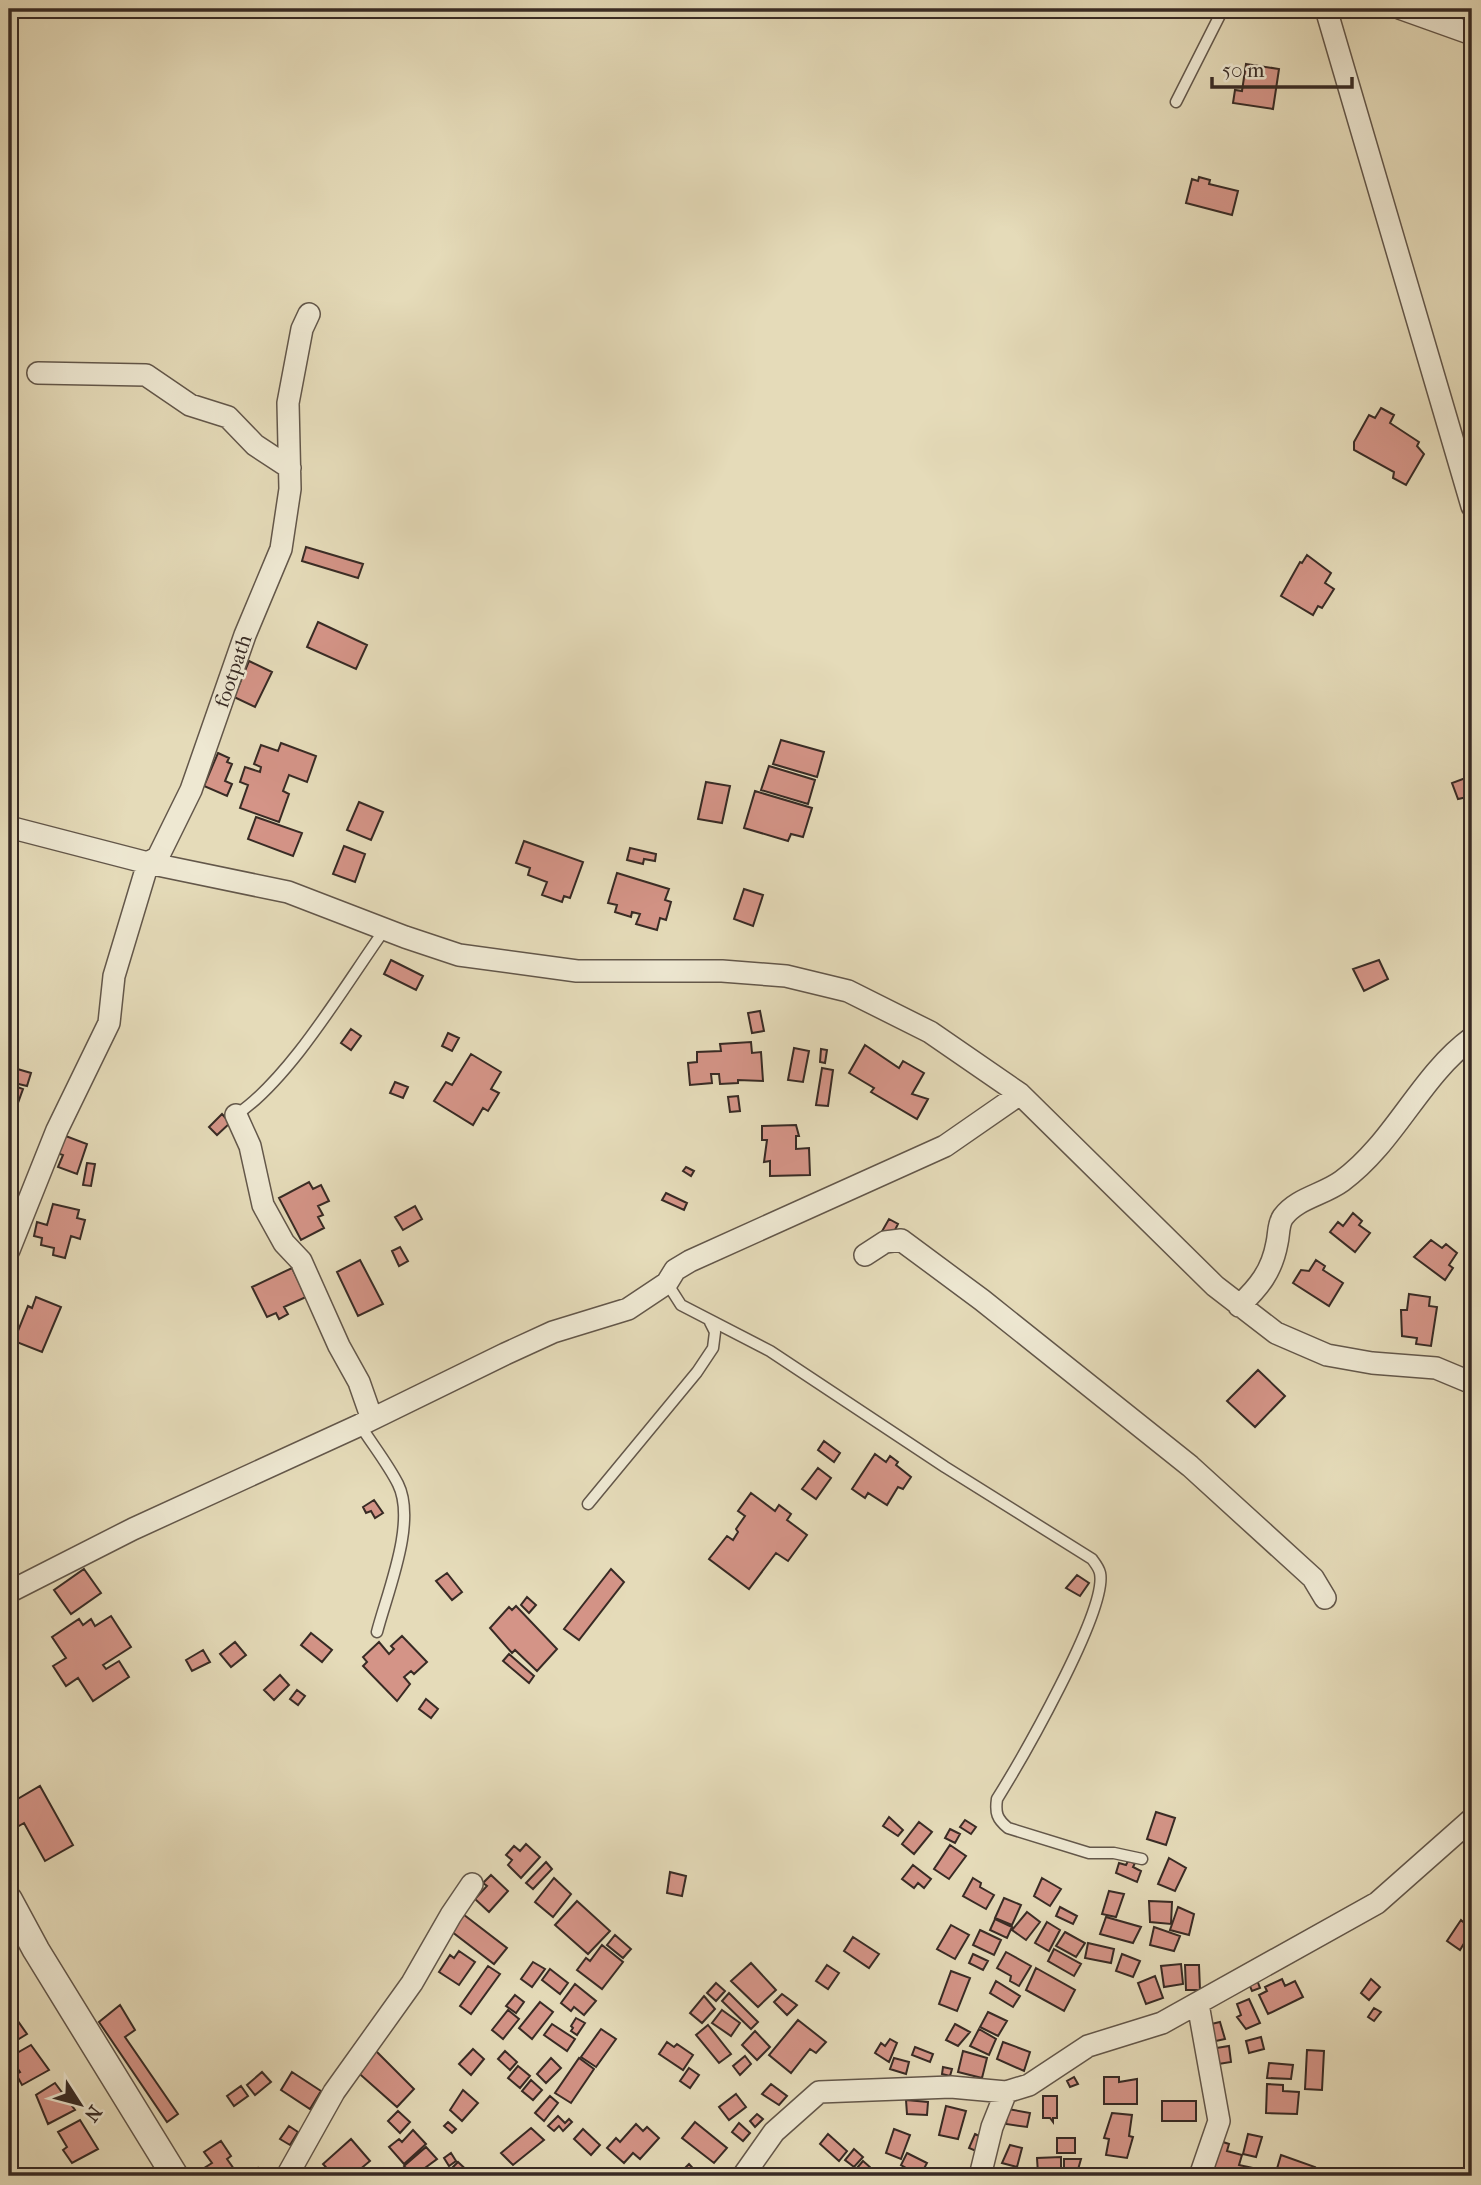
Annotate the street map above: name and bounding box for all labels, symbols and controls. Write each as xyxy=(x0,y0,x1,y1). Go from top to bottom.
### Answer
scale bar xyxy=(1212,46,1352,90)
text: 50 m xyxy=(1222,58,1265,82)
street label: footpath xyxy=(209,631,257,711)
north arrow xyxy=(46,2070,116,2140)
text: N xyxy=(79,2101,106,2126)

